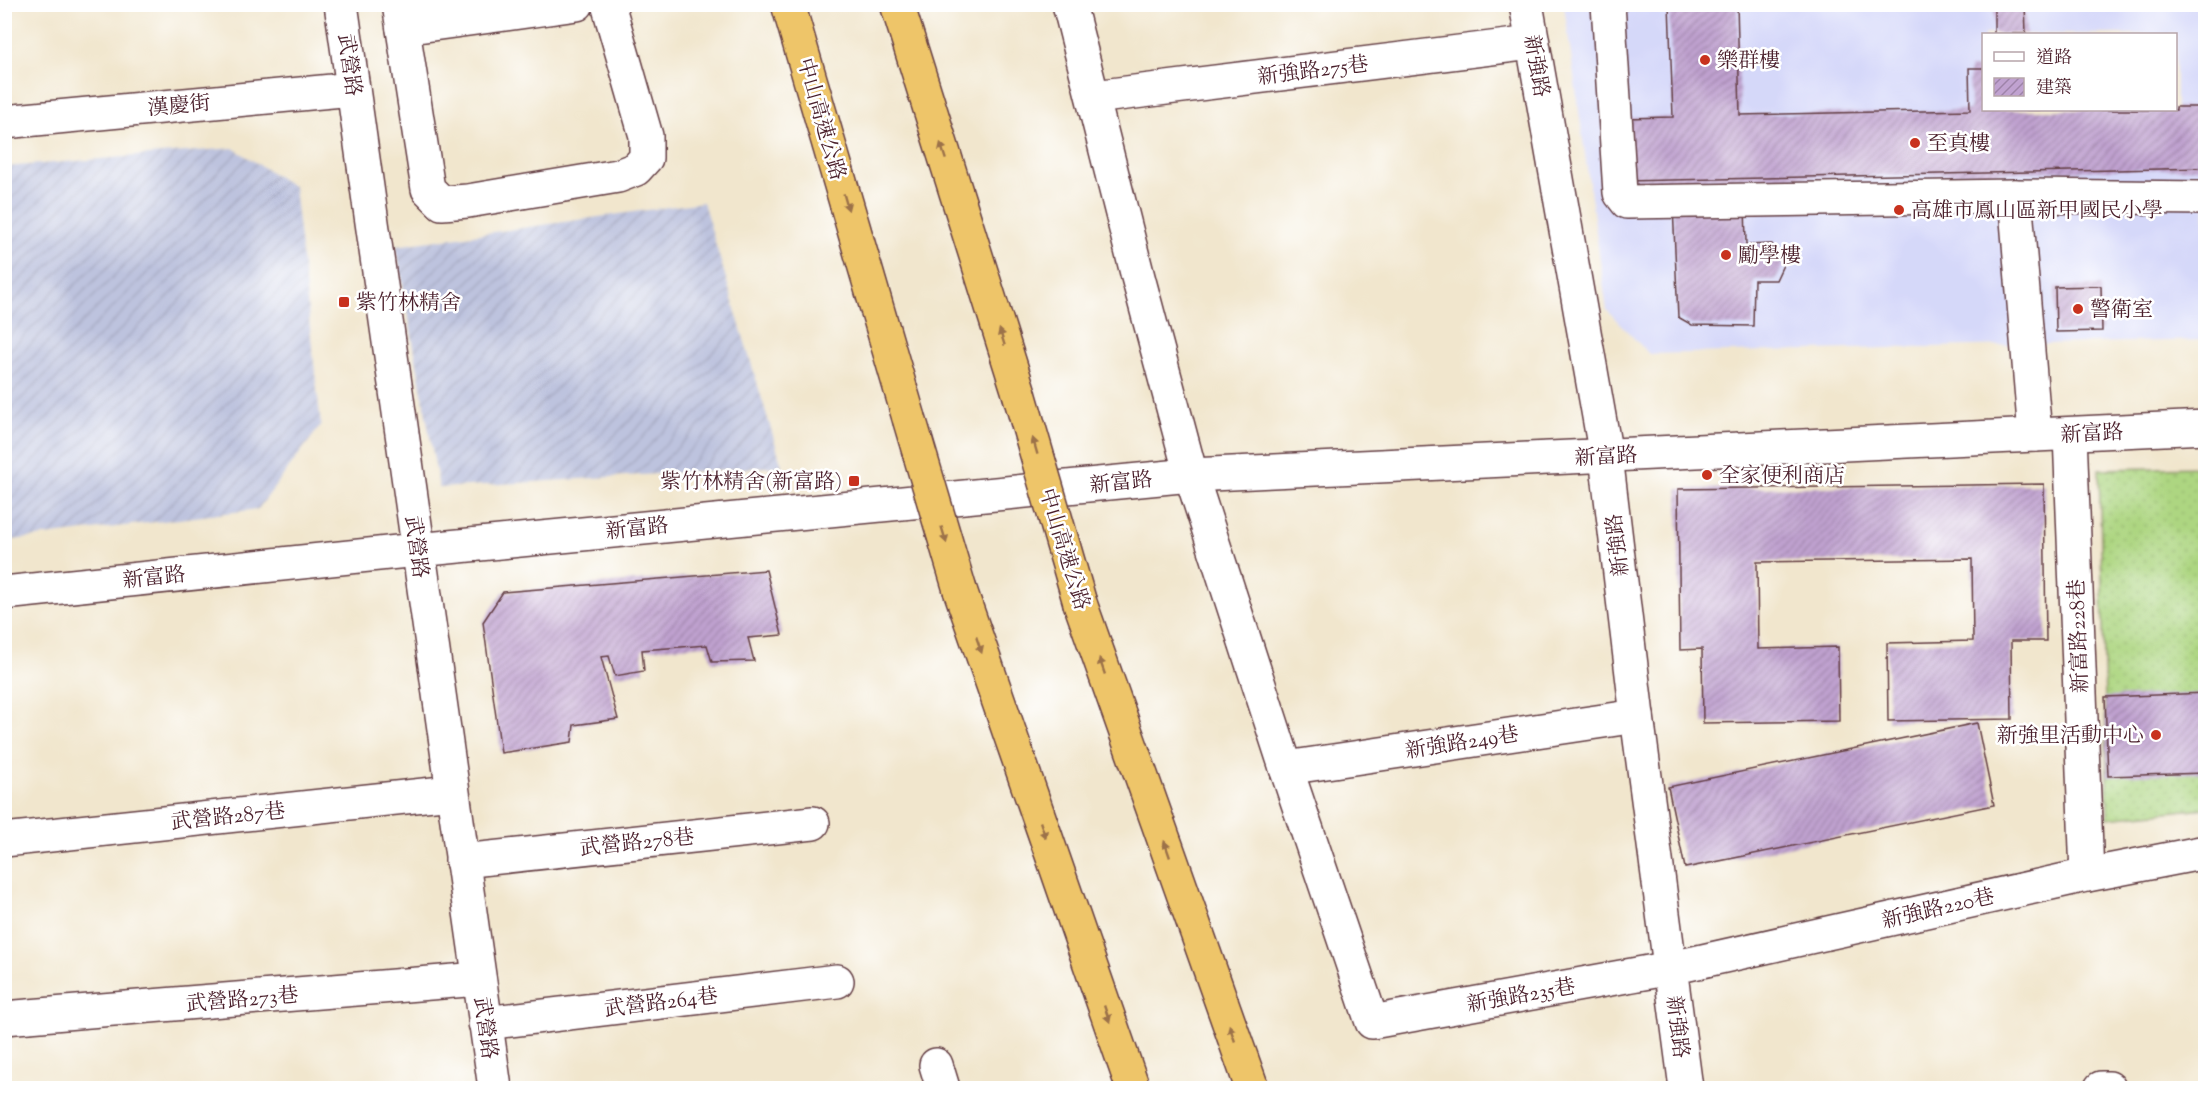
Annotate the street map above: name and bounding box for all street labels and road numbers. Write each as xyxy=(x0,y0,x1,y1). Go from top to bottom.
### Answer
street label: 武營路 xyxy=(329,32,367,99)
street label: 新強路 xyxy=(1515,33,1555,100)
street label: 新強路275巷 xyxy=(1256,50,1370,94)
street label: 中山高速公路 xyxy=(788,55,852,184)
street label: 漢慶街 xyxy=(146,89,212,125)
street label: 新富路 xyxy=(2060,418,2124,452)
street label: 新富路 xyxy=(1574,441,1638,475)
street label: 新富路 xyxy=(1088,466,1154,502)
street label: 中山高速公路 xyxy=(1030,485,1096,614)
street label: 新富路 xyxy=(604,512,670,548)
street label: 新強路 xyxy=(1600,512,1638,578)
street label: 武營路 xyxy=(396,514,434,581)
street label: 新富路 xyxy=(121,561,187,597)
street label: 新富路228巷 xyxy=(2063,578,2097,693)
street label: 新強路249巷 xyxy=(1403,720,1521,768)
street label: 武營路287巷 xyxy=(170,797,287,839)
street label: 武營路278巷 xyxy=(579,823,696,865)
street label: 新強路220巷 xyxy=(1879,882,1998,937)
street label: 新強路235巷 xyxy=(1465,973,1578,1021)
street label: 武營路273巷 xyxy=(185,981,300,1021)
street label: 武營路264巷 xyxy=(603,982,720,1026)
street label: 新強路 xyxy=(1657,994,1695,1060)
street label: 武營路 xyxy=(465,995,503,1062)

